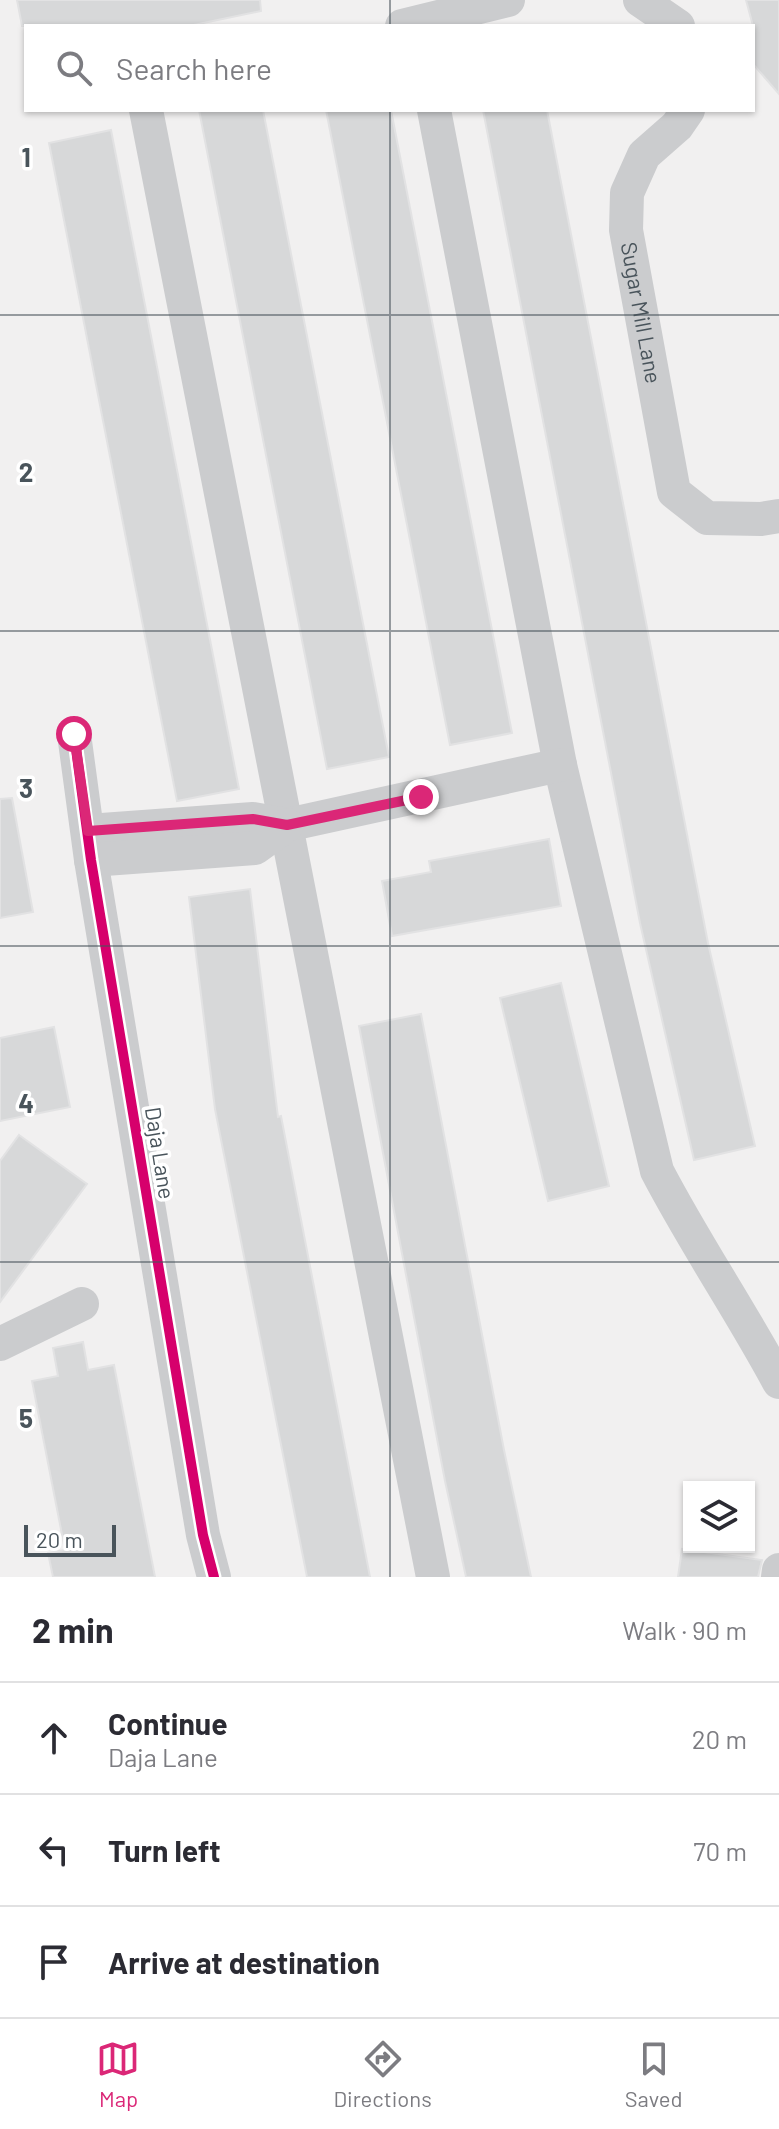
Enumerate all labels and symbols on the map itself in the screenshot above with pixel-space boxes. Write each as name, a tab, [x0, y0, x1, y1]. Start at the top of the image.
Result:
text: 1	[21, 141, 31, 172]
street label: Sugar Mill Lane	[616, 240, 668, 385]
text: 2	[19, 456, 33, 487]
route start	[56, 716, 92, 752]
text: 3	[19, 772, 33, 803]
route end	[403, 779, 439, 815]
text: 4	[18, 1087, 34, 1118]
street label: Daja Lane	[141, 1105, 181, 1201]
text: 5	[19, 1402, 33, 1433]
scale bar	[24, 1521, 116, 1557]

